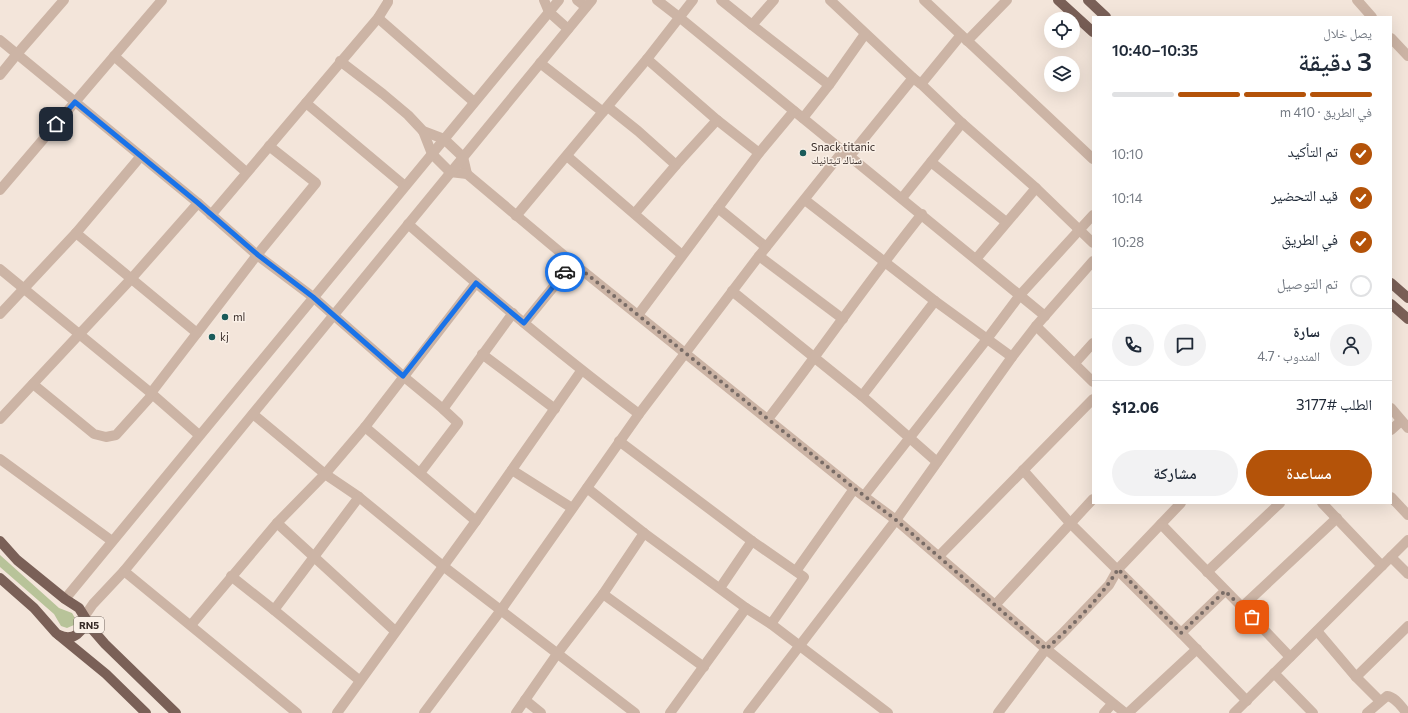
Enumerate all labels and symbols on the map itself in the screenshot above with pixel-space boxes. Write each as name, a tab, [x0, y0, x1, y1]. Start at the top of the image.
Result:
pin	[39, 107, 73, 141]
place label: Snack titanic سناك تيتانيك	[811, 140, 875, 166]
marker: Snack titanic سناك تيتانيك	[798, 148, 808, 158]
courier	[545, 252, 585, 292]
place label: ml	[233, 310, 245, 323]
marker: ml	[220, 312, 230, 322]
place label: kj	[220, 330, 229, 343]
marker: kj	[207, 332, 217, 342]
pin	[1235, 600, 1269, 634]
road number: RN5	[74, 617, 104, 633]

